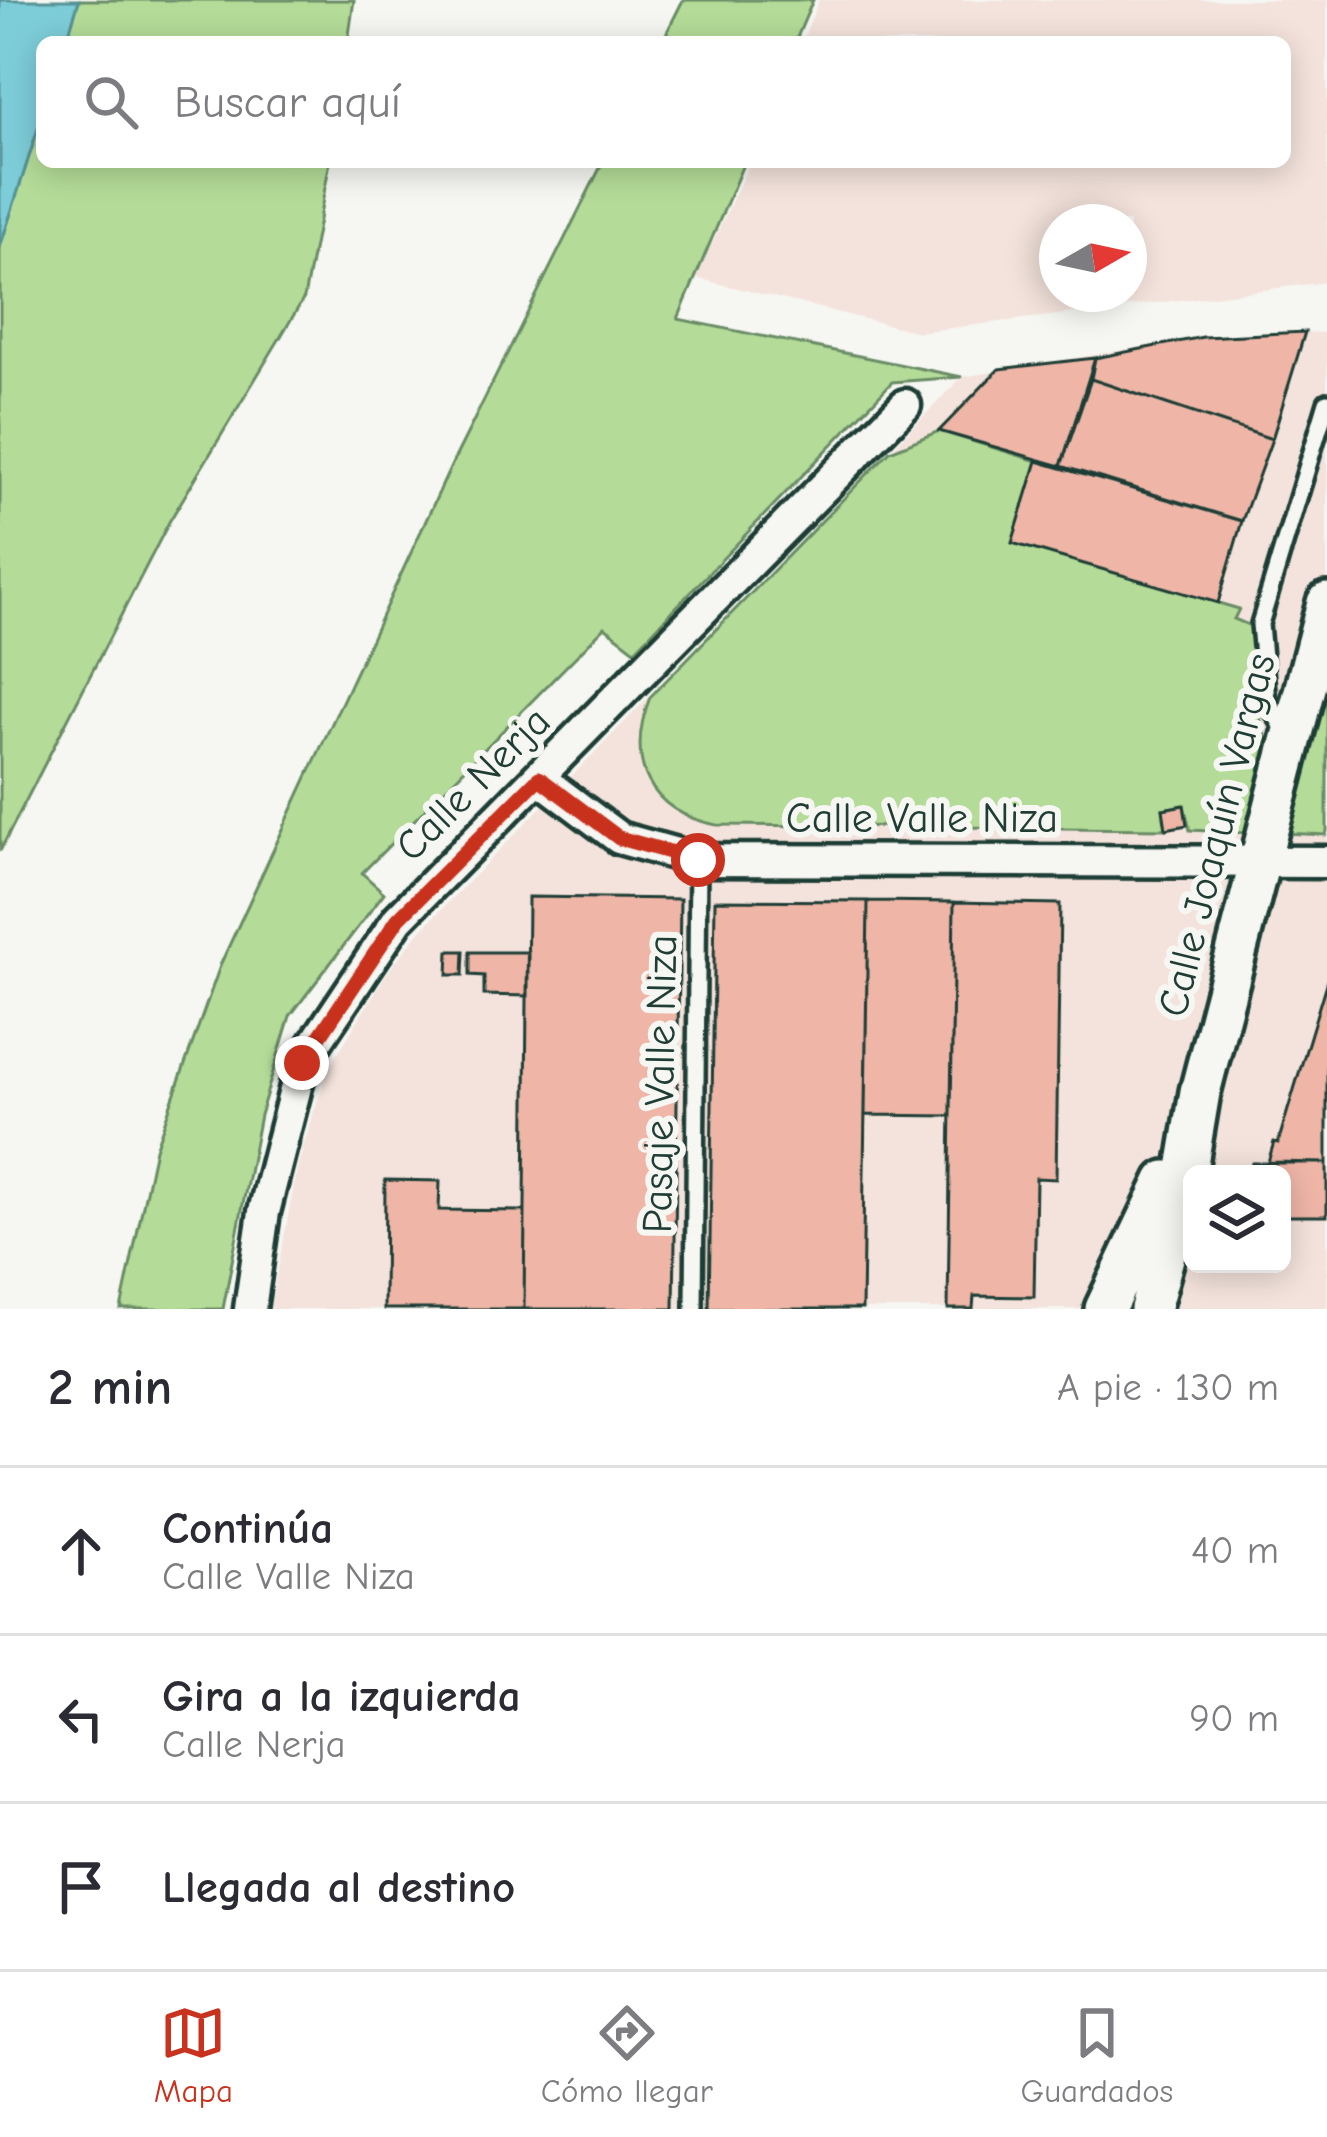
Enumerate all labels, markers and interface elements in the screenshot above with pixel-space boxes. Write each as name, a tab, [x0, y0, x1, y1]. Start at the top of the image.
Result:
search box	[36, 36, 1291, 168]
icon: search	[78, 69, 144, 135]
text: Buscar aquí	[174, 76, 401, 128]
north arrow	[1039, 204, 1147, 312]
street label: Calle Joaquín Vargas	[1148, 648, 1286, 1022]
street label: Calle Nerja	[386, 697, 560, 871]
street label: Calle Valle Niza	[786, 794, 1058, 843]
route start	[671, 833, 725, 887]
street label: Pasaje Valle Niza	[633, 934, 687, 1234]
route end	[275, 1036, 329, 1090]
map controls	[1183, 1165, 1291, 1273]
button: layers	[1183, 1165, 1291, 1273]
text: 2 min	[48, 1358, 172, 1417]
text: A pie · 130 m	[1057, 1365, 1279, 1410]
text: Continúa	[162, 1502, 333, 1554]
icon: ahead	[48, 1518, 114, 1584]
text: 40 m	[1191, 1528, 1279, 1573]
text: Calle Valle Niza	[162, 1554, 415, 1599]
text: Gira a la izquierda	[162, 1670, 521, 1722]
icon: left	[48, 1686, 114, 1752]
text: 90 m	[1189, 1696, 1279, 1741]
text: Calle Nerja	[162, 1722, 346, 1767]
icon: arrive	[48, 1854, 114, 1920]
text: Llegada al destino	[162, 1861, 515, 1913]
tab: Mapa	[154, 2000, 233, 2110]
tab: Cómo llegar	[541, 2000, 713, 2110]
tab: Guardados	[1021, 2000, 1173, 2110]

